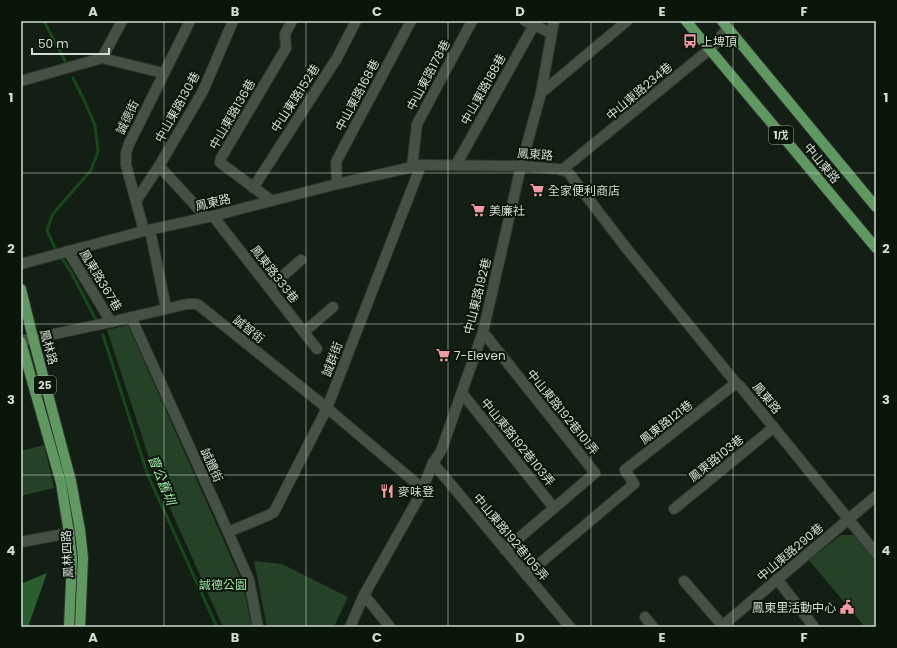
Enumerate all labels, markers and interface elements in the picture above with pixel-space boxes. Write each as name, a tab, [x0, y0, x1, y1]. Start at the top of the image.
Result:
text: A	[88, 2, 98, 21]
text: B	[231, 2, 240, 21]
text: C	[372, 2, 382, 21]
text: D	[515, 2, 525, 21]
text: E	[658, 2, 666, 21]
text: F	[800, 2, 808, 21]
scale bar	[32, 30, 109, 56]
bus stop icon: 上埤頂	[682, 33, 698, 49]
place label: 上埤頂	[701, 33, 737, 50]
text: 50 m	[38, 35, 69, 52]
street label: 中山東路178巷	[402, 37, 454, 113]
street label: 中山東路188巷	[456, 50, 510, 128]
street label: 中山東路168巷	[331, 56, 383, 134]
street label: 中山東路234巷	[602, 58, 676, 124]
street label: 中山東路152巷	[267, 61, 323, 135]
street label: 中山東路130巷	[151, 69, 203, 145]
street label: 中山東路136巷	[205, 76, 259, 152]
text: 1	[9, 88, 13, 107]
text: 1	[884, 88, 888, 107]
street label: 誠德街	[111, 97, 143, 137]
road number: 1戊	[769, 126, 793, 144]
street label: 中山東路	[800, 139, 844, 187]
street label: 鳳東路	[516, 144, 554, 164]
supermarket icon: 全家便利商店	[529, 182, 545, 198]
place label: 全家便利商店	[548, 182, 620, 199]
street label: 鳳東路	[194, 190, 232, 214]
supermarket icon: 美廉社	[470, 202, 486, 218]
place label: 美廉社	[489, 202, 525, 219]
text: 2	[7, 239, 15, 258]
text: 2	[882, 239, 890, 258]
street label: 鳳東路333巷	[247, 241, 303, 307]
street label: 鳳東路367巷	[76, 246, 126, 314]
street label: 中山東路192巷	[459, 256, 495, 336]
street label: 誠智街	[230, 311, 268, 347]
street label: 鳳林路	[36, 327, 62, 367]
street label: 誠群街	[318, 339, 346, 379]
supermarket icon: 7-Eleven	[435, 347, 451, 363]
place label: 7-Eleven	[454, 347, 506, 364]
street label: 中山東路192巷101弄	[523, 366, 603, 458]
road number: 25	[34, 376, 56, 394]
street label: 鳳東路	[749, 379, 785, 417]
text: 3	[7, 390, 15, 409]
text: 3	[882, 390, 890, 409]
street label: 中山東路192巷103弄	[477, 394, 559, 490]
street label: 鳳東路121巷	[636, 396, 696, 448]
street label: 鳳東路103巷	[685, 430, 747, 486]
street label: 誠體街	[197, 445, 227, 485]
water label: 曹公舊圳	[143, 452, 181, 510]
restaurant icon: 麥味登	[379, 483, 395, 499]
place label: 麥味登	[398, 483, 434, 500]
street label: 中山東路192巷105弄	[469, 490, 553, 584]
street label: 中山東路290巷	[753, 519, 827, 585]
street label: 鳳林四路	[57, 530, 77, 578]
text: 4	[7, 541, 16, 560]
text: 4	[882, 541, 891, 560]
park label: 誠德公園	[199, 576, 247, 593]
place label: 鳳東里活動中心	[752, 599, 836, 616]
public building icon: 鳳東里活動中心	[839, 599, 855, 615]
text: A	[88, 628, 98, 647]
text: B	[231, 628, 240, 647]
text: C	[372, 628, 382, 647]
text: D	[515, 628, 525, 647]
text: E	[658, 628, 666, 647]
text: F	[800, 628, 808, 647]

